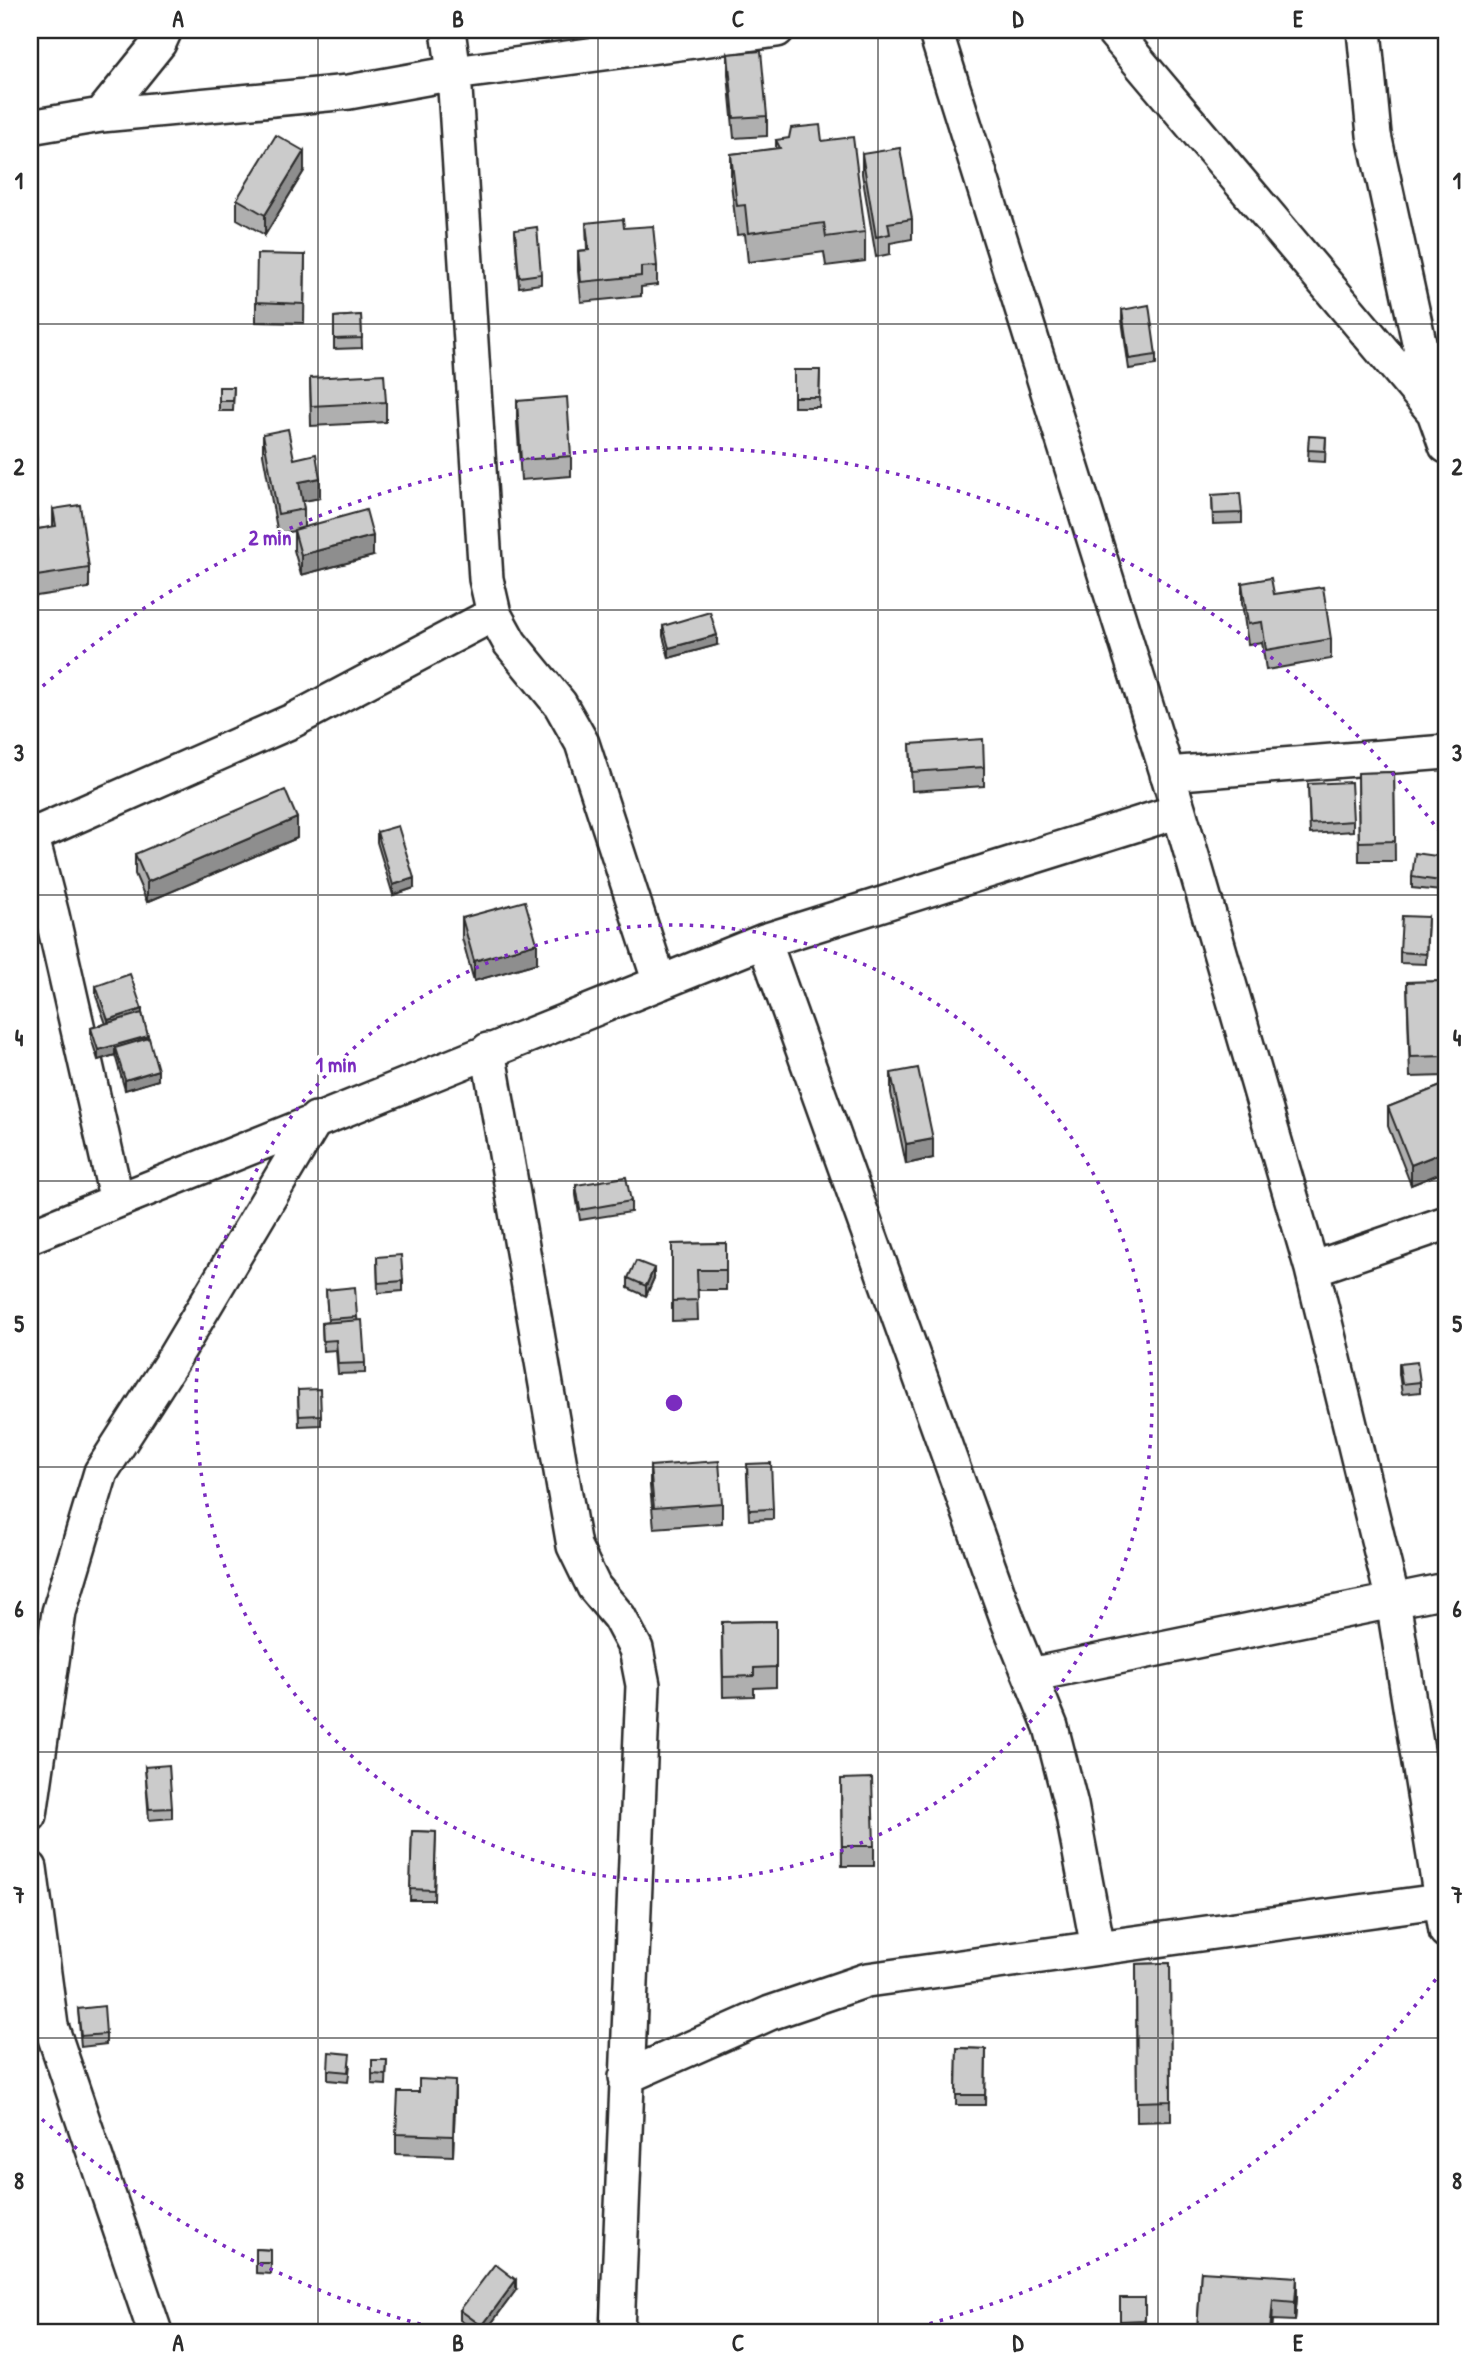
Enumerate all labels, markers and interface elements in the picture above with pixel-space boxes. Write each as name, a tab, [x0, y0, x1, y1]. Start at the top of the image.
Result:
text: A	[172, 3, 184, 34]
text: B	[452, 3, 464, 34]
text: C	[732, 3, 744, 34]
text: D	[1013, 3, 1025, 34]
text: E	[1293, 3, 1304, 34]
text: 1	[15, 165, 23, 196]
text: 1	[1453, 165, 1461, 196]
text: 2	[14, 451, 25, 482]
text: 2	[1452, 451, 1463, 482]
text: 2 min	[248, 523, 292, 552]
text: 3	[14, 737, 24, 768]
text: 3	[1452, 737, 1462, 768]
text: 4	[15, 1022, 24, 1053]
text: 4	[1453, 1022, 1462, 1053]
text: 1 min	[316, 1050, 356, 1079]
text: 5	[14, 1308, 24, 1339]
text: 5	[1452, 1308, 1462, 1339]
centre of rings	[662, 1391, 686, 1415]
text: 6	[14, 1593, 24, 1624]
text: 6	[1452, 1593, 1462, 1624]
text: 7	[12, 1879, 25, 1910]
text: 7	[1450, 1879, 1463, 1910]
text: 8	[14, 2165, 24, 2196]
text: 8	[1452, 2165, 1462, 2196]
text: A	[172, 2327, 184, 2358]
text: B	[452, 2327, 464, 2358]
text: C	[732, 2327, 744, 2358]
text: D	[1013, 2327, 1025, 2358]
text: E	[1293, 2327, 1304, 2358]

